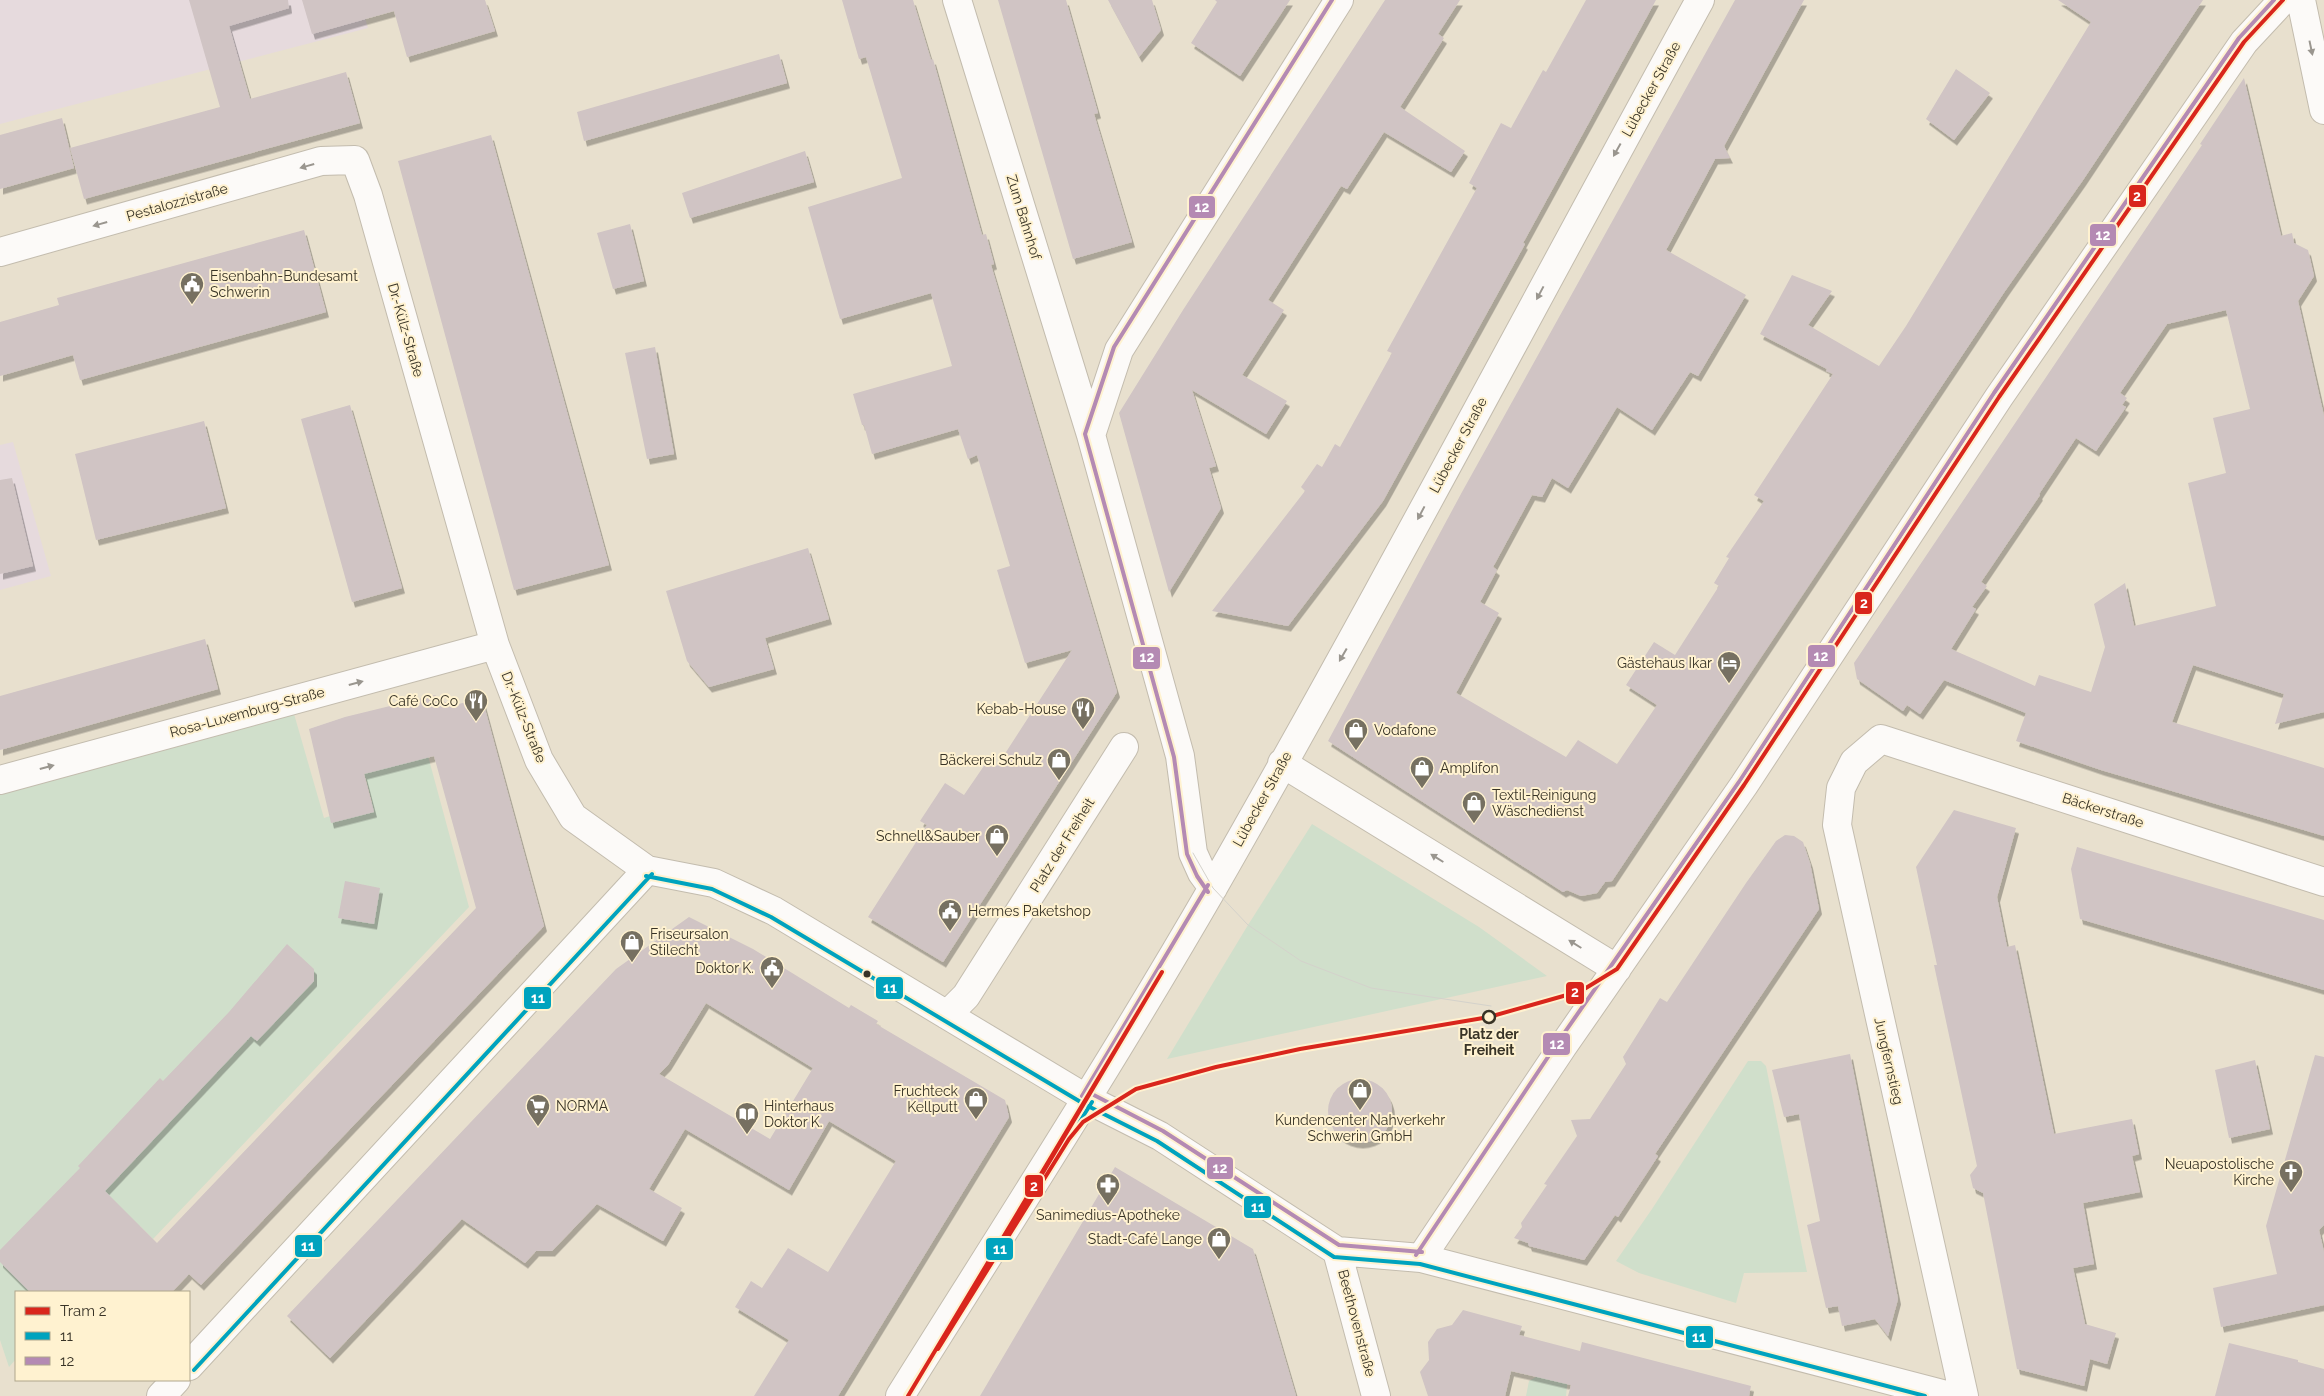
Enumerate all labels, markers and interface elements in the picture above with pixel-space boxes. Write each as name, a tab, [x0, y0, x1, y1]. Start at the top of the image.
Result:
street label: Lübecker Straße	[1618, 39, 1684, 139]
one-way arrow	[2307, 40, 2315, 55]
one-way arrow	[1613, 144, 1622, 157]
one-way arrow	[299, 162, 314, 170]
street label: Zum Bahnhof	[1004, 173, 1045, 263]
street label: Pestalozzistraße	[125, 180, 229, 224]
line badge: 2	[2128, 184, 2147, 208]
text: 2	[2133, 188, 2141, 204]
line badge: 12	[1188, 195, 1216, 219]
text: 12	[1195, 199, 1210, 215]
one-way arrow	[92, 220, 107, 228]
line badge: 12	[2089, 223, 2117, 247]
text: 12	[2096, 227, 2111, 243]
place label: Eisenbahn-Bundesamt Schwerin	[210, 268, 358, 300]
public building icon: Eisenbahn-Bundesamt Schwerin	[179, 271, 205, 305]
street label: Dr.-Külz-Straße	[385, 281, 427, 379]
one-way arrow	[1536, 286, 1544, 300]
street label: Lübecker Straße	[1426, 394, 1490, 496]
one-way arrow	[1417, 505, 1425, 520]
line badge: 2	[1854, 591, 1873, 615]
text: 2	[1860, 595, 1868, 611]
line badge: 12	[1807, 644, 1836, 668]
line badge: 12	[1132, 646, 1161, 670]
one-way arrow	[1339, 648, 1347, 663]
text: 12	[1814, 648, 1829, 664]
text: 12	[1140, 649, 1155, 665]
hotel icon: Gästehaus Ikar	[1716, 650, 1742, 684]
place label: Gästehaus Ikar	[1617, 655, 1712, 671]
street label: Dr.-Külz-Straße	[498, 669, 550, 765]
one-way arrow	[348, 678, 363, 686]
street label: Rosa-Luxemburg-Straße	[168, 684, 326, 740]
restaurant icon: Café CoCo	[463, 688, 489, 722]
place label: Café CoCo	[389, 693, 458, 709]
restaurant icon: Kebab-House	[1070, 696, 1096, 730]
place label: Kebab-House	[977, 701, 1066, 717]
shop icon: Vodafone	[1343, 717, 1369, 751]
place label: Vodafone	[1374, 722, 1436, 738]
shop icon: Bäckerei Schulz	[1046, 747, 1072, 781]
street label: Lübecker Straße	[1229, 749, 1295, 849]
place label: Bäckerei Schulz	[939, 752, 1042, 768]
shop icon: Amplifon	[1409, 755, 1435, 789]
place label: Amplifon	[1440, 760, 1499, 776]
one-way arrow	[39, 763, 55, 771]
place label: Textil-Reinigung Wäschedienst	[1492, 787, 1596, 819]
street label: Bäckerstraße	[2060, 789, 2146, 831]
shop icon: Textil-Reinigung Wäschedienst	[1461, 790, 1487, 824]
street label: Platz der Freiheit	[1027, 795, 1098, 895]
shop icon: Schnell&Sauber	[984, 823, 1010, 857]
place label: Schnell&Sauber	[876, 828, 980, 844]
one-way arrow	[1430, 854, 1443, 863]
public building icon: Hermes Paketshop	[937, 898, 963, 932]
place label: Hermes Paketshop	[968, 903, 1091, 919]
place label: Friseursalon Stilecht	[650, 926, 729, 958]
shop icon: Friseursalon Stilecht	[619, 929, 645, 963]
one-way arrow	[1569, 939, 1582, 948]
public building icon: Doktor K.	[759, 955, 785, 989]
place label: Doktor K.	[696, 960, 754, 976]
unlabelled marker	[862, 969, 872, 979]
line badge: 11	[875, 976, 904, 1000]
text: 11	[883, 980, 897, 996]
line badge: 2	[1565, 981, 1585, 1005]
text: 2	[1571, 984, 1579, 1000]
line badge: 11	[523, 986, 552, 1010]
text: 11	[531, 990, 545, 1006]
marker: Platz der Freiheit	[1482, 1010, 1496, 1024]
street label: Jungfernstieg	[1871, 1016, 1907, 1106]
place label: Platz der Freiheit	[1459, 1026, 1519, 1058]
line badge: 12	[1542, 1032, 1571, 1056]
text: 12	[1550, 1036, 1565, 1052]
shop icon: Kundencenter Nahverkehr Schwerin GmbH	[1347, 1077, 1373, 1111]
place label: Fruchteck Kellputt	[893, 1083, 959, 1115]
shop icon: Fruchteck Kellputt	[963, 1086, 989, 1120]
supermarket icon: NORMA	[525, 1093, 551, 1127]
place label: NORMA	[556, 1098, 609, 1114]
place label: Hinterhaus Doktor K.	[764, 1098, 834, 1130]
library icon: Hinterhaus Doktor K.	[734, 1101, 760, 1135]
place label: Kundencenter Nahverkehr Schwerin GmbH	[1275, 1112, 1445, 1144]
line badge: 12	[1206, 1156, 1234, 1180]
place label: Neuapostolische Kirche	[2165, 1156, 2274, 1188]
church icon: Neuapostolische Kirche	[2278, 1159, 2304, 1193]
text: 12	[1213, 1160, 1228, 1176]
pharmacy icon: Sanimedius-Apotheke	[1095, 1172, 1121, 1206]
line badge: 2	[1024, 1174, 1044, 1198]
text: 2	[1030, 1178, 1038, 1194]
line badge: 11	[1243, 1195, 1272, 1219]
text: 11	[1251, 1199, 1265, 1215]
place label: Sanimedius-Apotheke	[1036, 1207, 1180, 1223]
shop icon: Stadt-Café Lange	[1206, 1226, 1232, 1260]
place label: Stadt-Café Lange	[1088, 1231, 1202, 1247]
line badge: 11	[294, 1234, 323, 1258]
line badge: 11	[985, 1237, 1014, 1261]
text: 11	[301, 1238, 315, 1254]
text: 11	[993, 1241, 1007, 1257]
street label: Beethovenstraße	[1335, 1268, 1379, 1378]
legend	[15, 1291, 190, 1381]
text: Tram 2	[60, 1302, 107, 1320]
line badge: 11	[1685, 1325, 1714, 1349]
text: 11	[60, 1327, 73, 1345]
text: 11	[1692, 1329, 1706, 1345]
text: 12	[60, 1352, 74, 1370]

